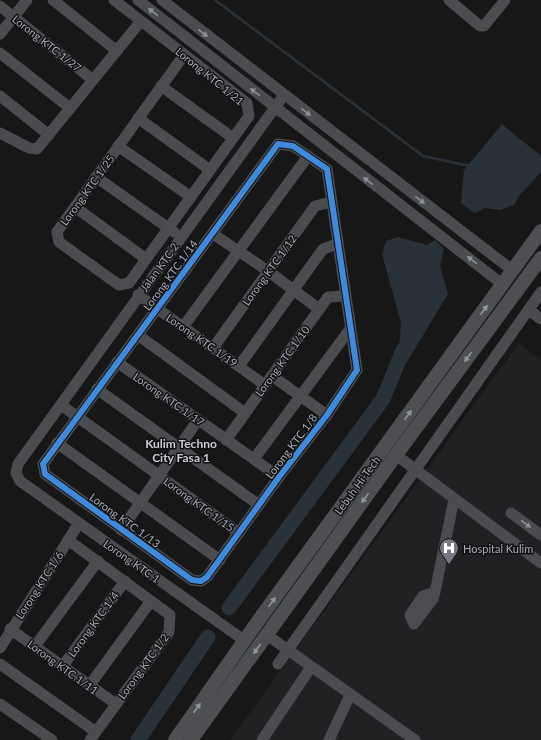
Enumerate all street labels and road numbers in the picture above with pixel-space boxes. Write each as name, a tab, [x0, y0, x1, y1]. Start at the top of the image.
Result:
street label: Lorong KTC 1/27	[10, 12, 84, 74]
street label: Lorong KTC 1/21	[173, 45, 247, 107]
street label: Lorong KTC 1/25	[57, 152, 117, 228]
street label: Lorong KTC 1/12	[239, 232, 299, 308]
street label: Lorong KTC 1/14	[140, 237, 200, 313]
street label: Jalan KTC 2	[137, 240, 181, 294]
street label: Lorong KTC 1/19	[164, 311, 240, 369]
street label: Lorong KTC 1/10	[252, 323, 312, 399]
street label: Lorong KTC 1/17	[131, 370, 207, 428]
street label: Lorong KTC 1/8	[262, 411, 320, 481]
street label: Lebuh Hi-Tech	[331, 453, 383, 517]
street label: Lorong KTC 1/15	[161, 474, 237, 534]
street label: Lorong KTC 1/13	[87, 490, 163, 550]
street label: Lorong KTC 1	[101, 537, 163, 585]
street label: Lorong KTC 1/6	[12, 549, 66, 621]
street label: Lorong KTC 1/4	[65, 588, 121, 659]
street label: Lorong KTC 1/2	[115, 631, 171, 701]
street label: Lorong KTC 1/11	[25, 637, 101, 697]

